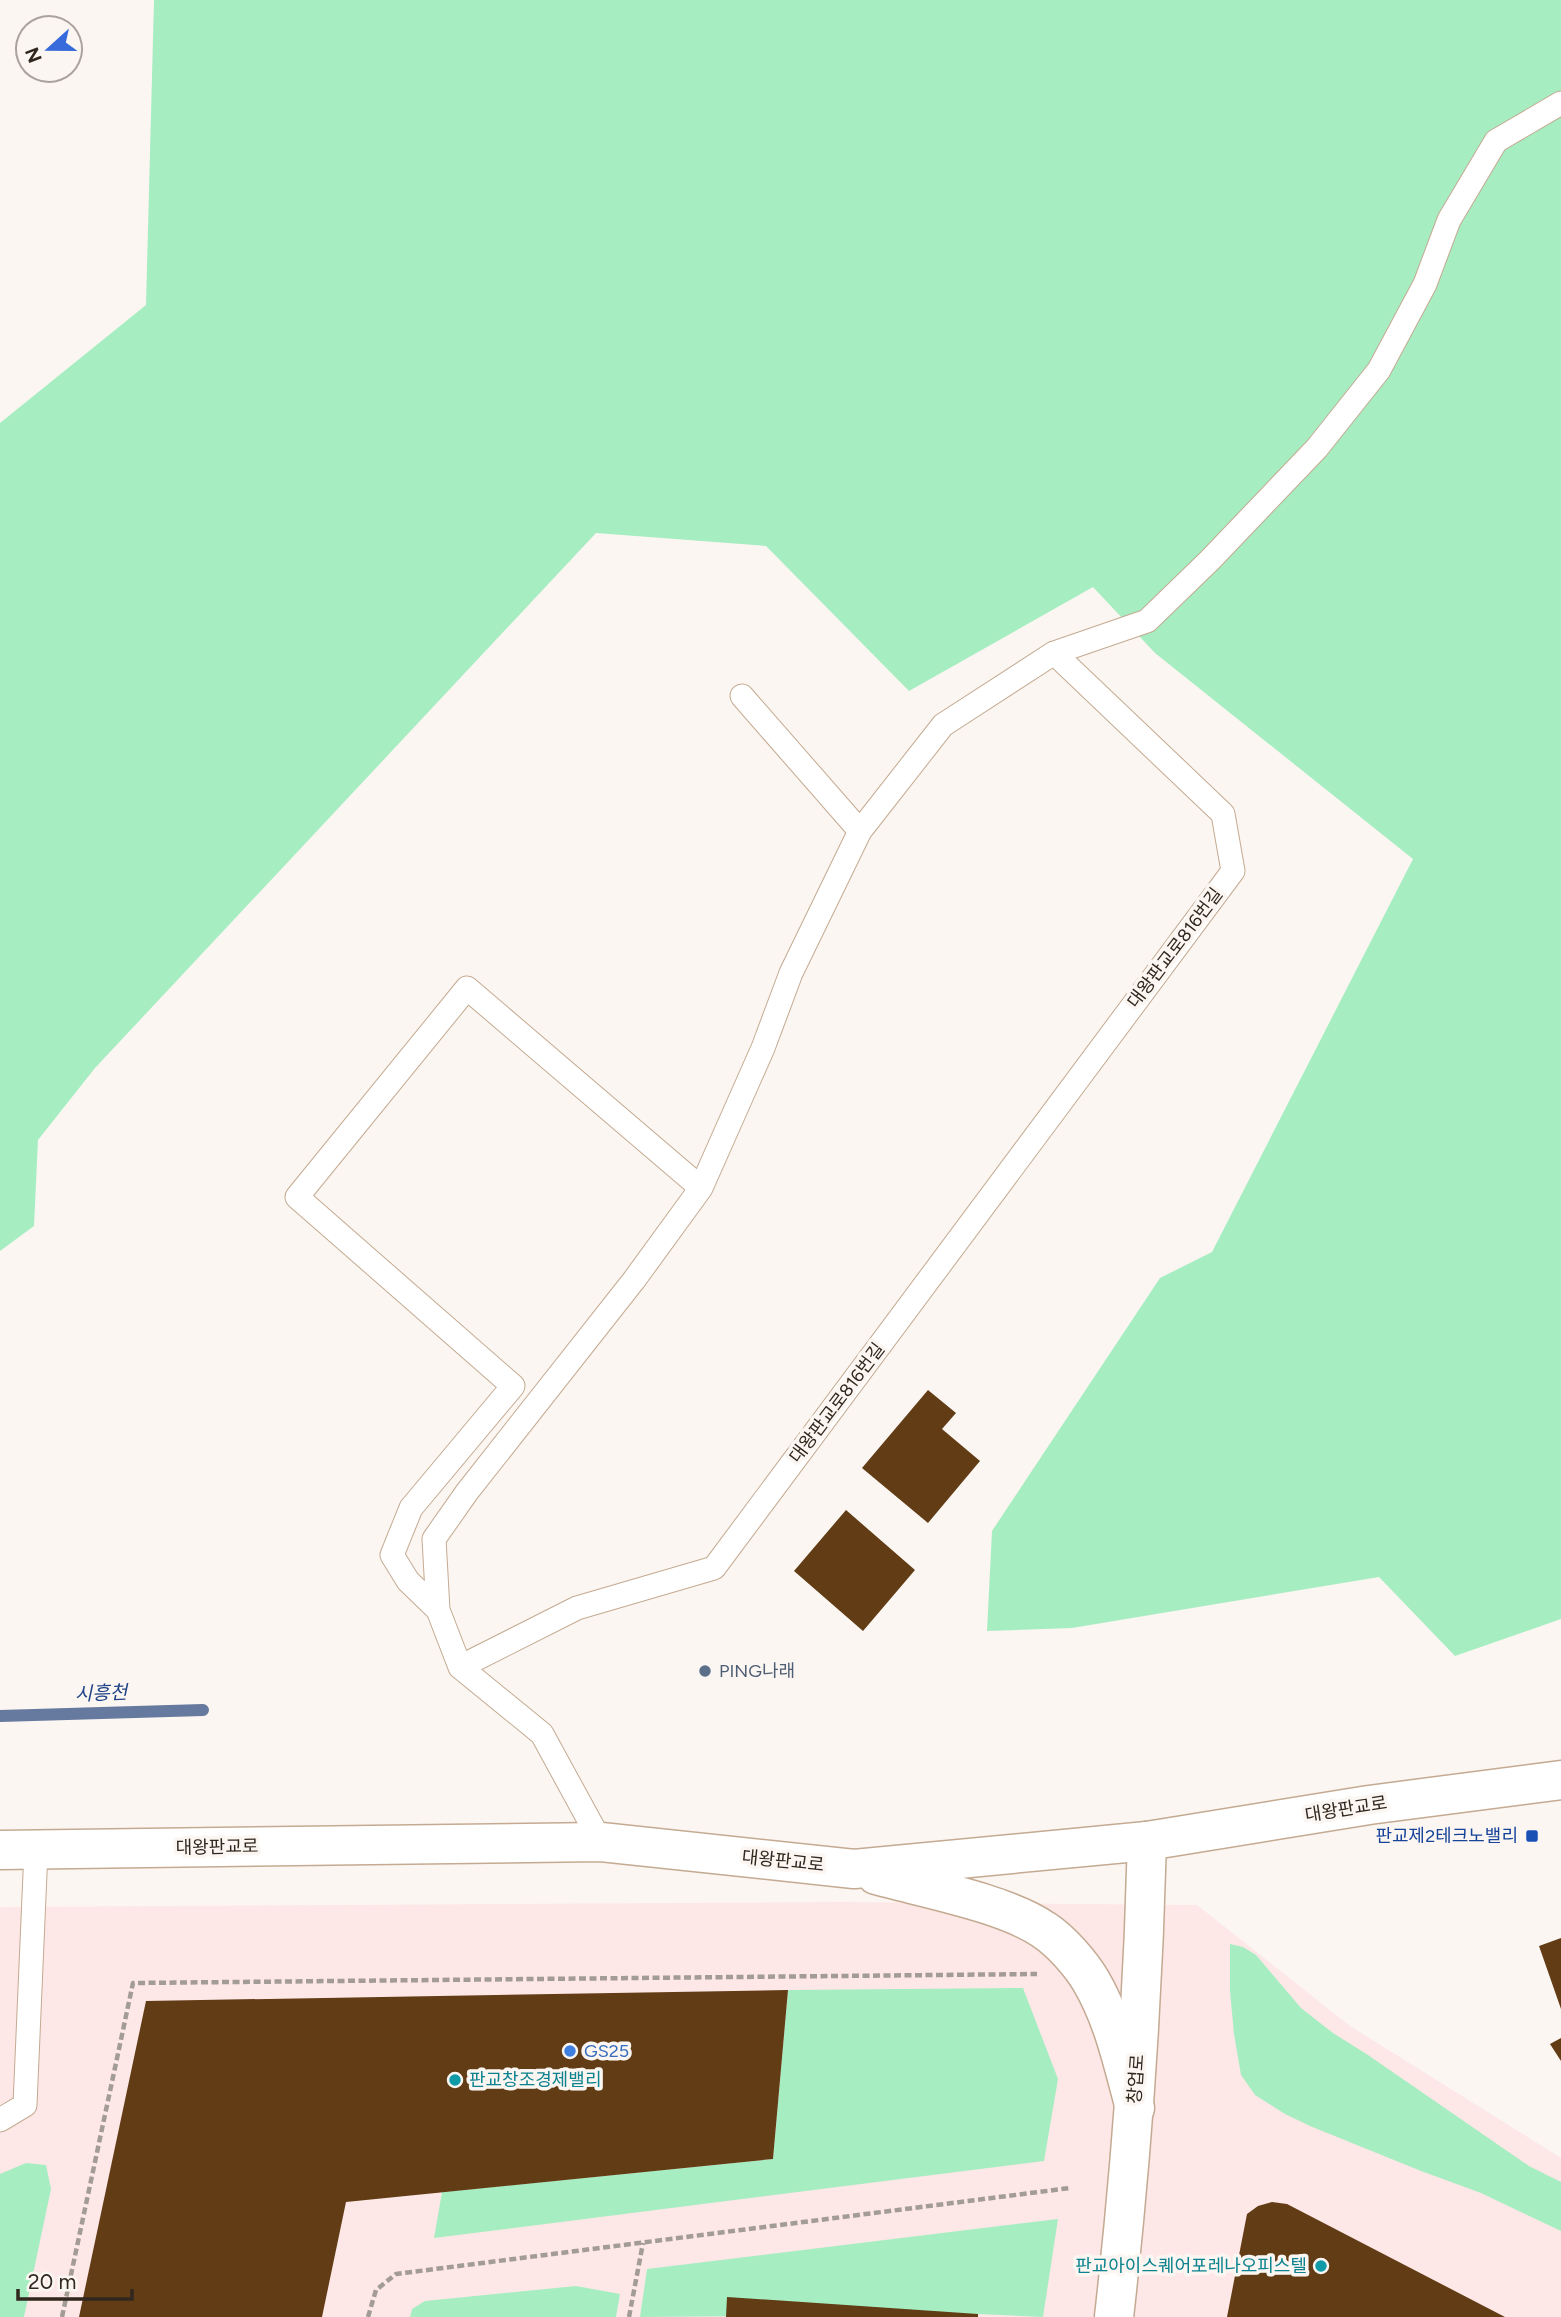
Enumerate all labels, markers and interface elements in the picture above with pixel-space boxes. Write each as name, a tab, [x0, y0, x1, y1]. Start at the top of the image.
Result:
north arrow	[14, 14, 84, 84]
text: N	[20, 44, 47, 66]
street label: 대왕판교로816번길	[1123, 884, 1227, 1012]
street label: 대왕판교로816번길	[785, 1339, 889, 1467]
place label: PING나래	[719, 1660, 795, 1682]
marker: PING나래	[697, 1663, 713, 1679]
water label: 시흥천	[74, 1681, 129, 1705]
street label: 대왕판교로	[1303, 1792, 1389, 1826]
place label: 판교제2테크노밸리	[1375, 1825, 1518, 1847]
marker: 판교제2테크노밸리	[1524, 1828, 1540, 1844]
street label: 대왕판교로	[175, 1835, 259, 1859]
street label: 대왕판교로	[741, 1846, 825, 1876]
place label: GS25	[584, 2040, 629, 2062]
marker: GS25	[562, 2043, 578, 2059]
street label: 창업로	[1123, 2053, 1149, 2105]
place label: 판교창조경제밸리	[469, 2069, 601, 2091]
marker: 판교창조경제밸리	[447, 2072, 463, 2088]
place label: 판교아이스퀘어포레나오피스텔	[1075, 2255, 1307, 2277]
scale bar	[18, 2258, 131, 2302]
marker: 판교아이스퀘어포레나오피스텔	[1313, 2258, 1329, 2274]
text: 20 m	[28, 2269, 76, 2294]

